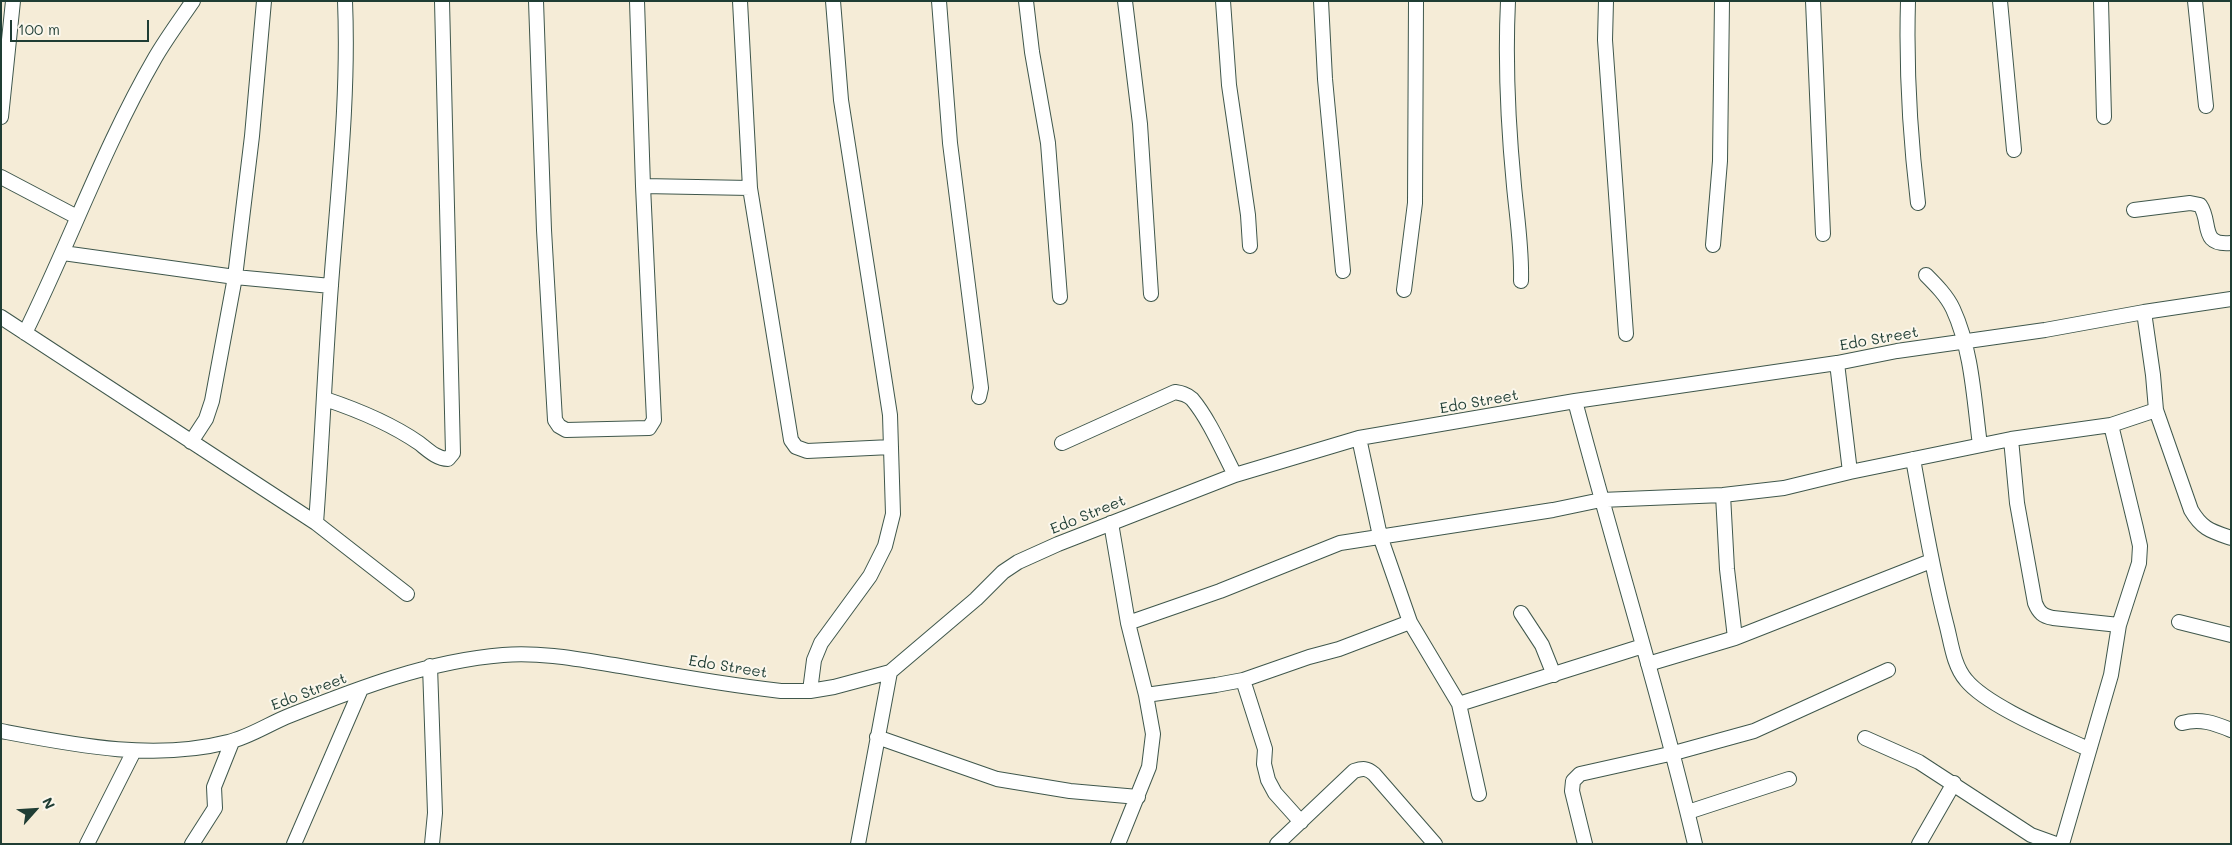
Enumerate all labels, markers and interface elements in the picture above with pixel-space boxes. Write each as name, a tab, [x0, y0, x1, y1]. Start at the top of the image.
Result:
scale bar	[12, 10, 151, 42]
text: 100 m	[18, 19, 60, 39]
street label: Edo Street	[1838, 323, 1920, 355]
street label: Edo Street	[1438, 386, 1520, 418]
street label: Edo Street	[1048, 492, 1128, 538]
street label: Edo Street	[687, 652, 769, 682]
street label: Edo Street	[269, 669, 349, 715]
north arrow	[10, 785, 60, 835]
text: N	[38, 794, 60, 812]

